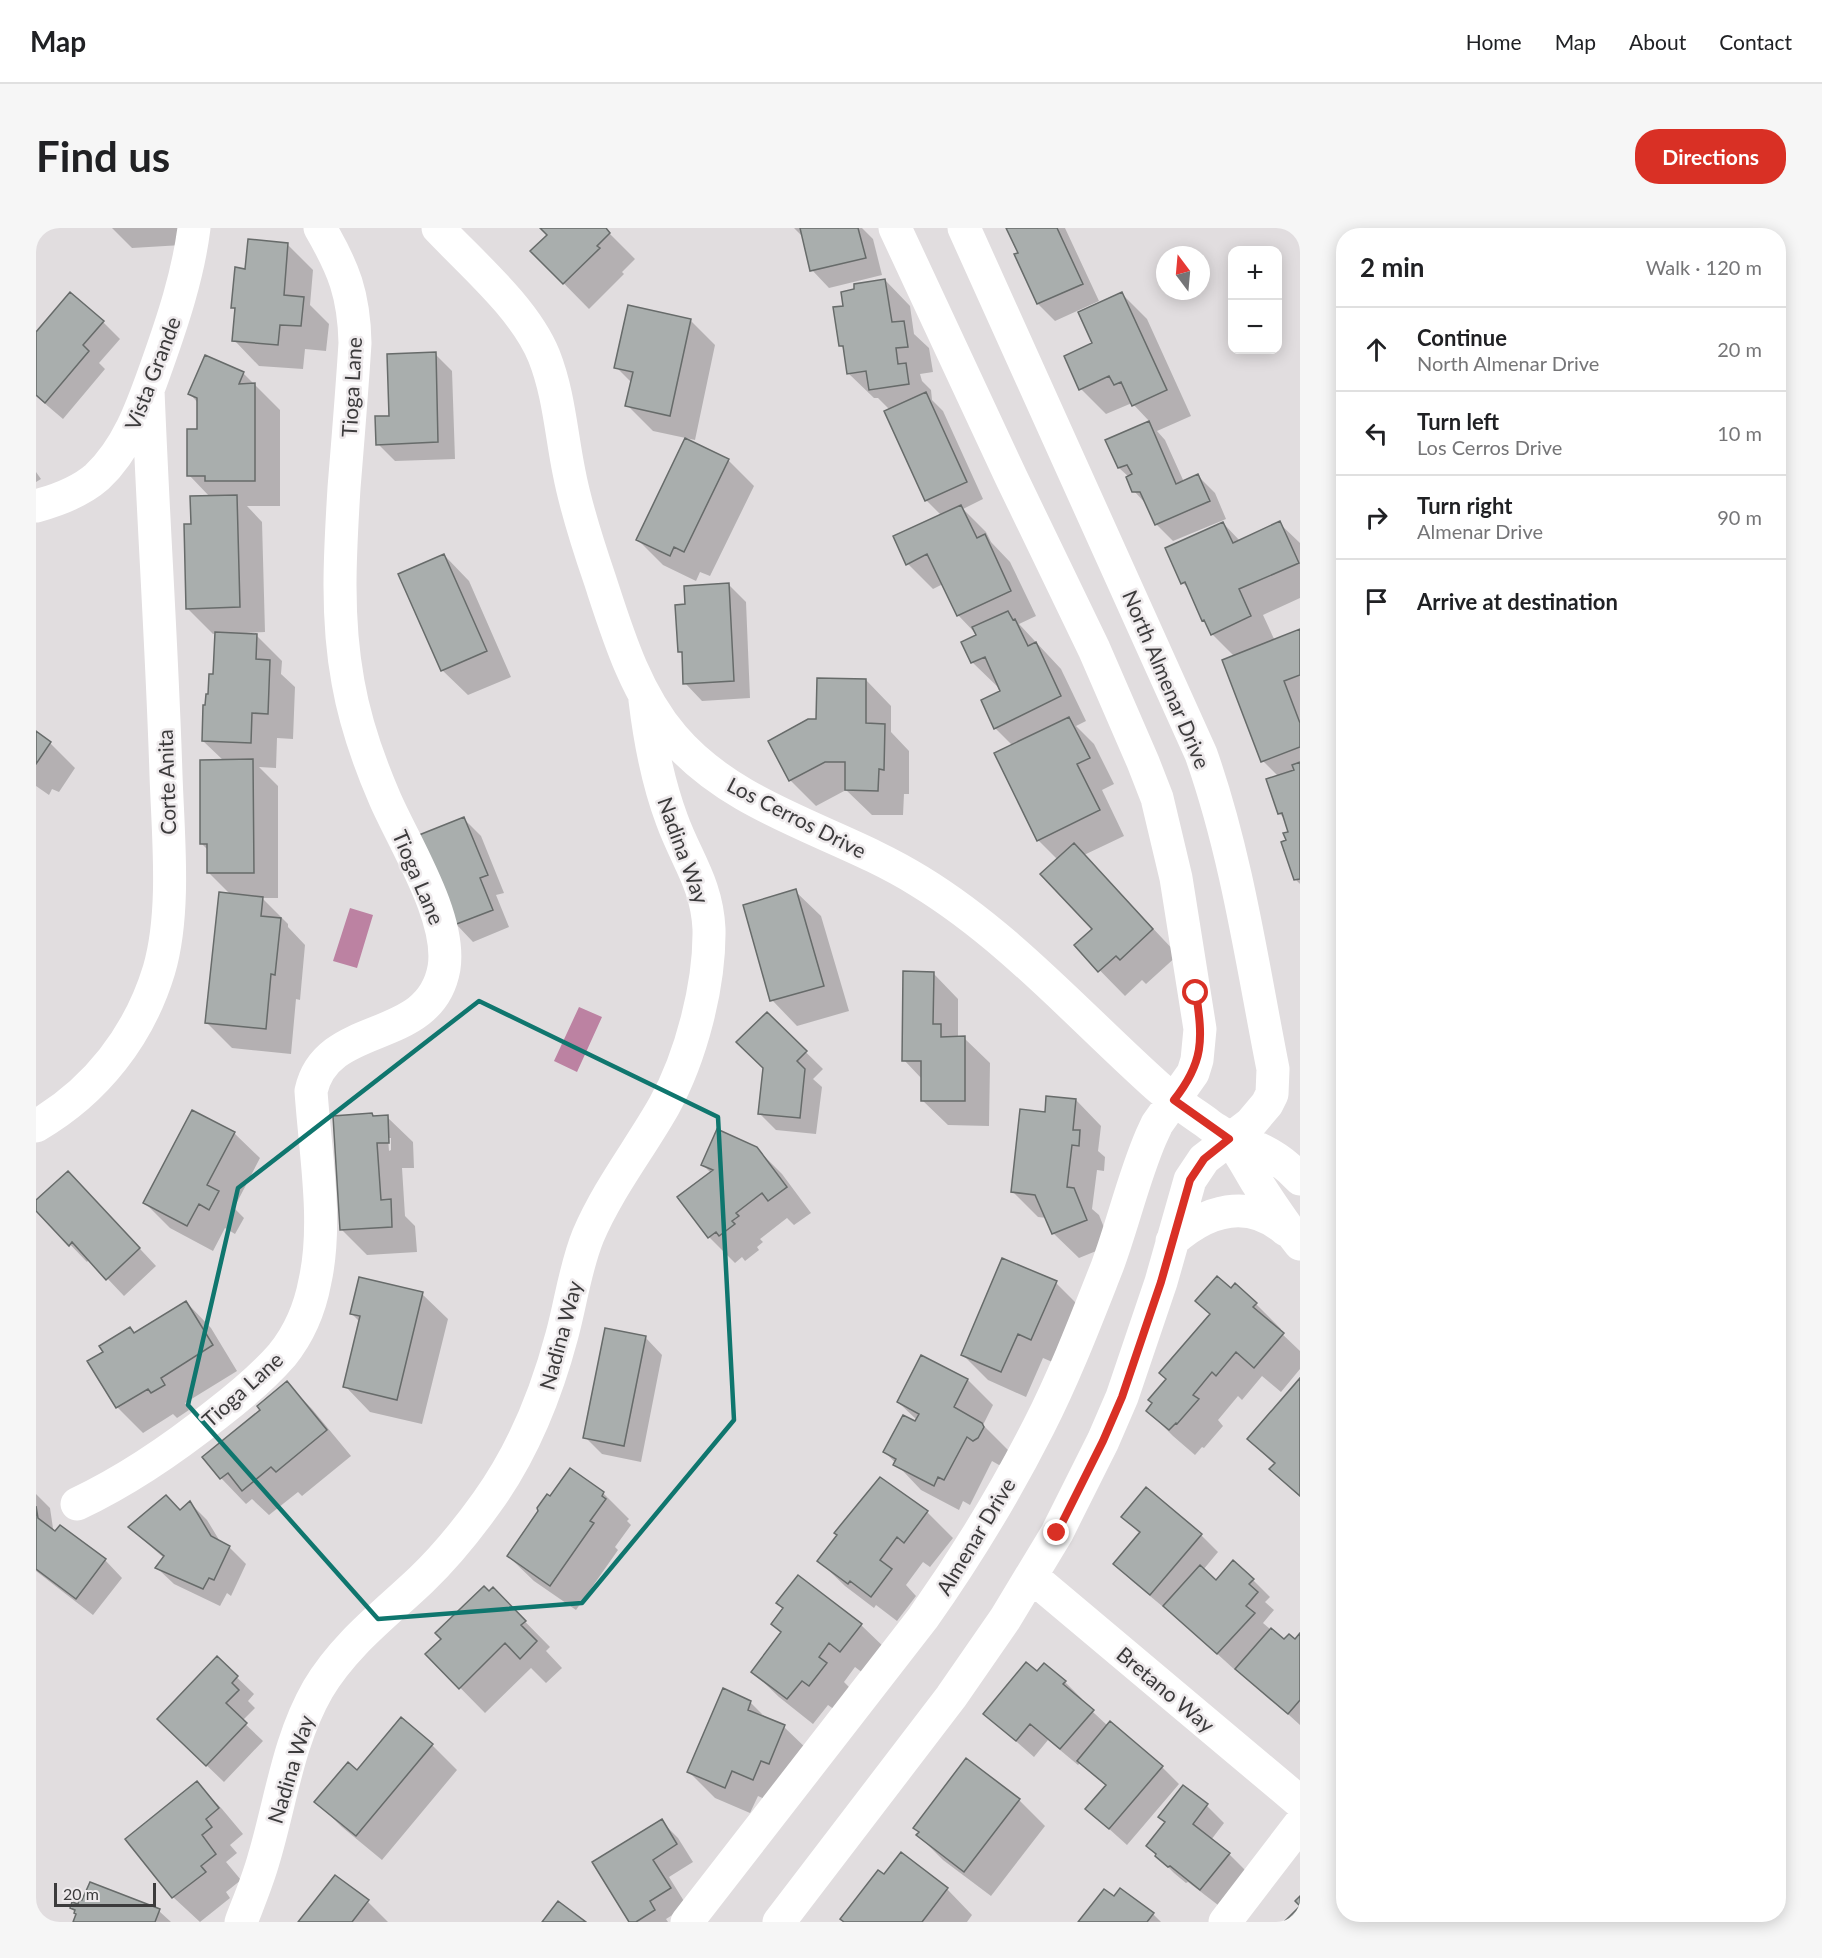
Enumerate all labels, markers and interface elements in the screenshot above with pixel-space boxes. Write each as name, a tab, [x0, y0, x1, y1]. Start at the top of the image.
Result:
text: Map	[30, 24, 86, 58]
text: Home	[1466, 29, 1522, 54]
text: Map	[1555, 29, 1596, 54]
text: About	[1629, 29, 1686, 54]
text: Contact	[1719, 29, 1792, 54]
button: Directions	[1635, 129, 1786, 184]
text: Find us	[36, 131, 170, 181]
north arrow	[1156, 246, 1210, 300]
map controls	[1228, 246, 1282, 354]
button: +	[1228, 246, 1282, 300]
text: 2 min	[1360, 251, 1424, 283]
text: Walk · 120 m	[1646, 255, 1762, 279]
button: −	[1228, 300, 1282, 354]
street label: Vista Grande	[119, 313, 185, 433]
text: Continue	[1417, 324, 1507, 351]
icon: ahead	[1360, 333, 1393, 366]
street label: Tioga Lane	[336, 336, 366, 438]
text: 20 m	[1717, 337, 1762, 361]
text: North Almenar Drive	[1417, 351, 1599, 375]
text: Turn left	[1417, 408, 1499, 435]
icon: left	[1360, 417, 1393, 450]
text: 10 m	[1717, 421, 1762, 445]
text: Los Cerros Drive	[1417, 435, 1562, 459]
text: Turn right	[1417, 492, 1512, 519]
icon: right	[1360, 501, 1393, 534]
text: 90 m	[1717, 505, 1762, 529]
text: Almenar Drive	[1417, 519, 1543, 543]
icon: arrive	[1360, 585, 1393, 618]
street label: North Almenar Drive	[1118, 586, 1216, 772]
text: Arrive at destination	[1417, 588, 1618, 615]
street label: Corte Anita	[152, 729, 180, 835]
street label: Los Cerros Drive	[723, 771, 871, 863]
street label: Nadina Way	[653, 793, 715, 907]
street label: Tioga Lane	[388, 826, 450, 928]
route start	[1182, 979, 1208, 1005]
street label: Nadina Way	[533, 1278, 587, 1392]
street label: Tioga Lane	[196, 1346, 288, 1432]
street label: Almenar Drive	[930, 1473, 1020, 1599]
route end	[1043, 1519, 1069, 1545]
street label: Bretano Way	[1112, 1641, 1220, 1737]
street label: Nadina Way	[262, 1712, 318, 1826]
scale bar	[54, 1880, 156, 1908]
text: 20 m	[63, 1884, 99, 1903]

